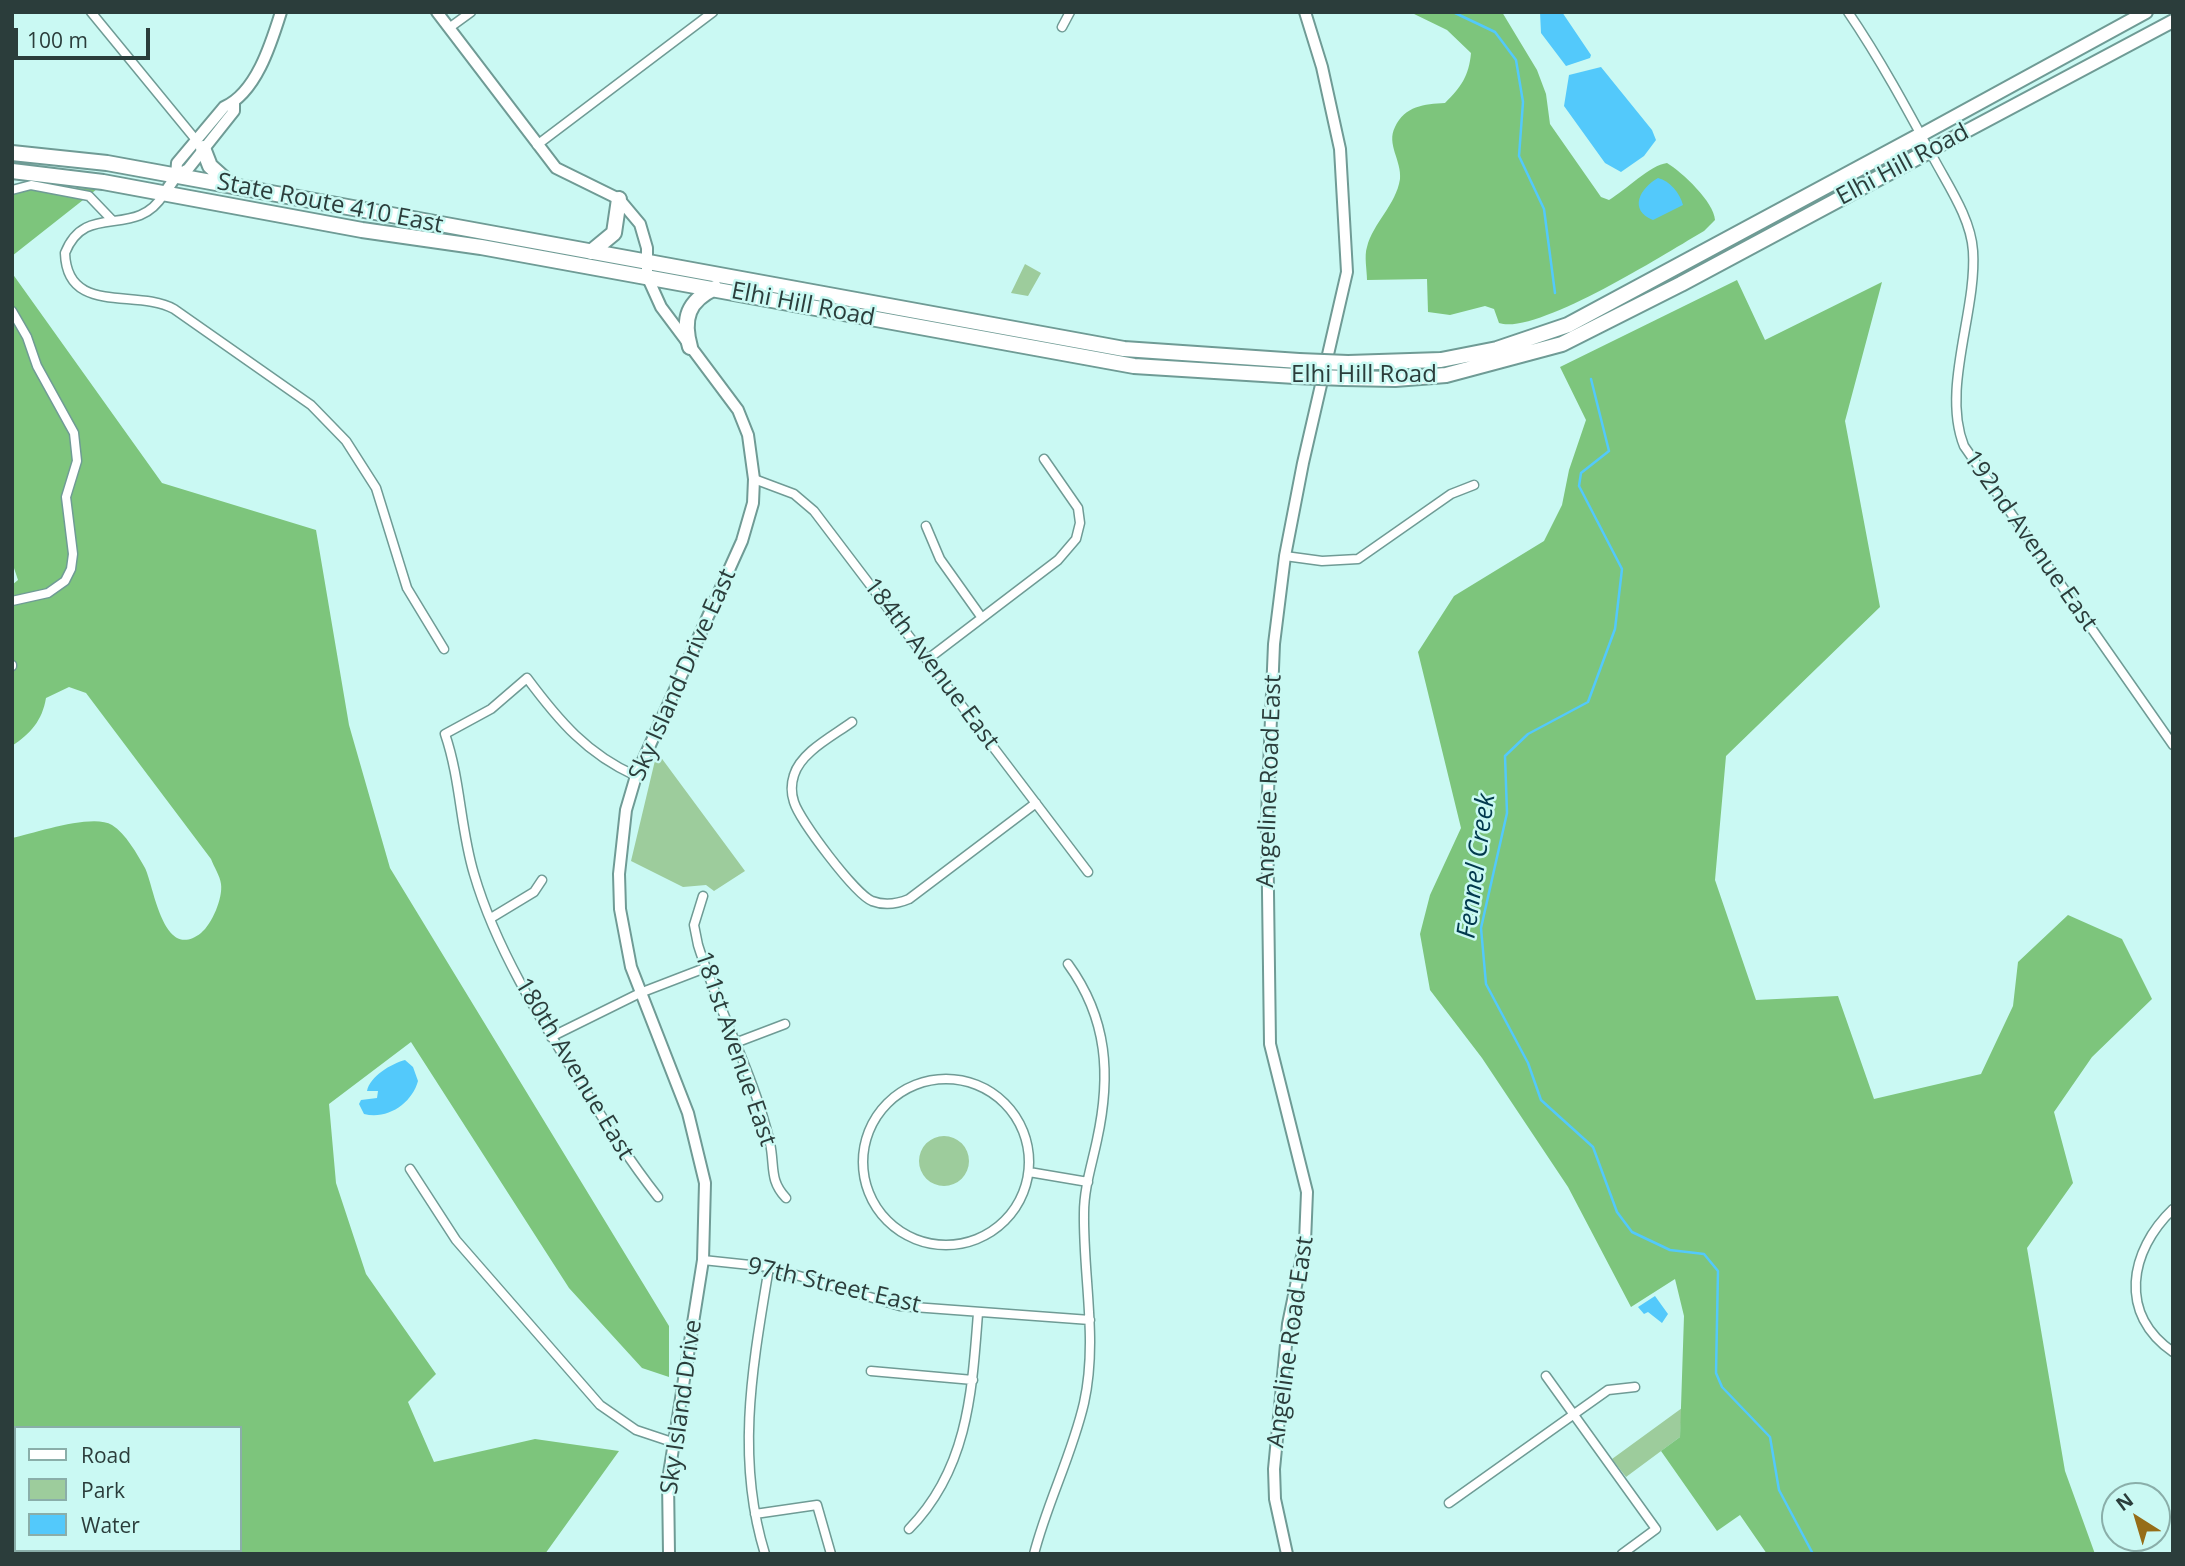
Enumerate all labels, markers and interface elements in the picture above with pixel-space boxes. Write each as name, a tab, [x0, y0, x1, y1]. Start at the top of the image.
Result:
scale bar	[18, 14, 154, 58]
text: 100 m	[27, 26, 88, 54]
street label: Elhi Hill Road	[1832, 118, 1974, 212]
street label: State Route 410 East	[215, 168, 445, 240]
street label: Elhi Hill Road	[729, 277, 877, 333]
street label: Elhi Hill Road	[1291, 361, 1437, 389]
street label: 192nd Avenue East	[1957, 445, 2103, 637]
street label: Sky Island Drive East	[623, 565, 743, 785]
street label: 184th Avenue East	[857, 573, 1005, 755]
street label: Angeline Road East	[1252, 674, 1288, 888]
water label: Fennel Creek	[1451, 792, 1503, 940]
street label: 181st Avenue East	[688, 948, 782, 1150]
street label: 180th Avenue East	[508, 973, 640, 1165]
street label: Angeline Road East	[1262, 1234, 1320, 1450]
street label: 97th Street East	[745, 1252, 923, 1320]
street label: Sky Island Drive	[655, 1318, 709, 1496]
legend	[14, 1426, 242, 1552]
text: Road	[81, 1441, 131, 1469]
text: Park	[81, 1476, 125, 1504]
north arrow	[2101, 1482, 2171, 1552]
text: N	[2111, 1487, 2139, 1517]
text: Water	[81, 1511, 140, 1539]

